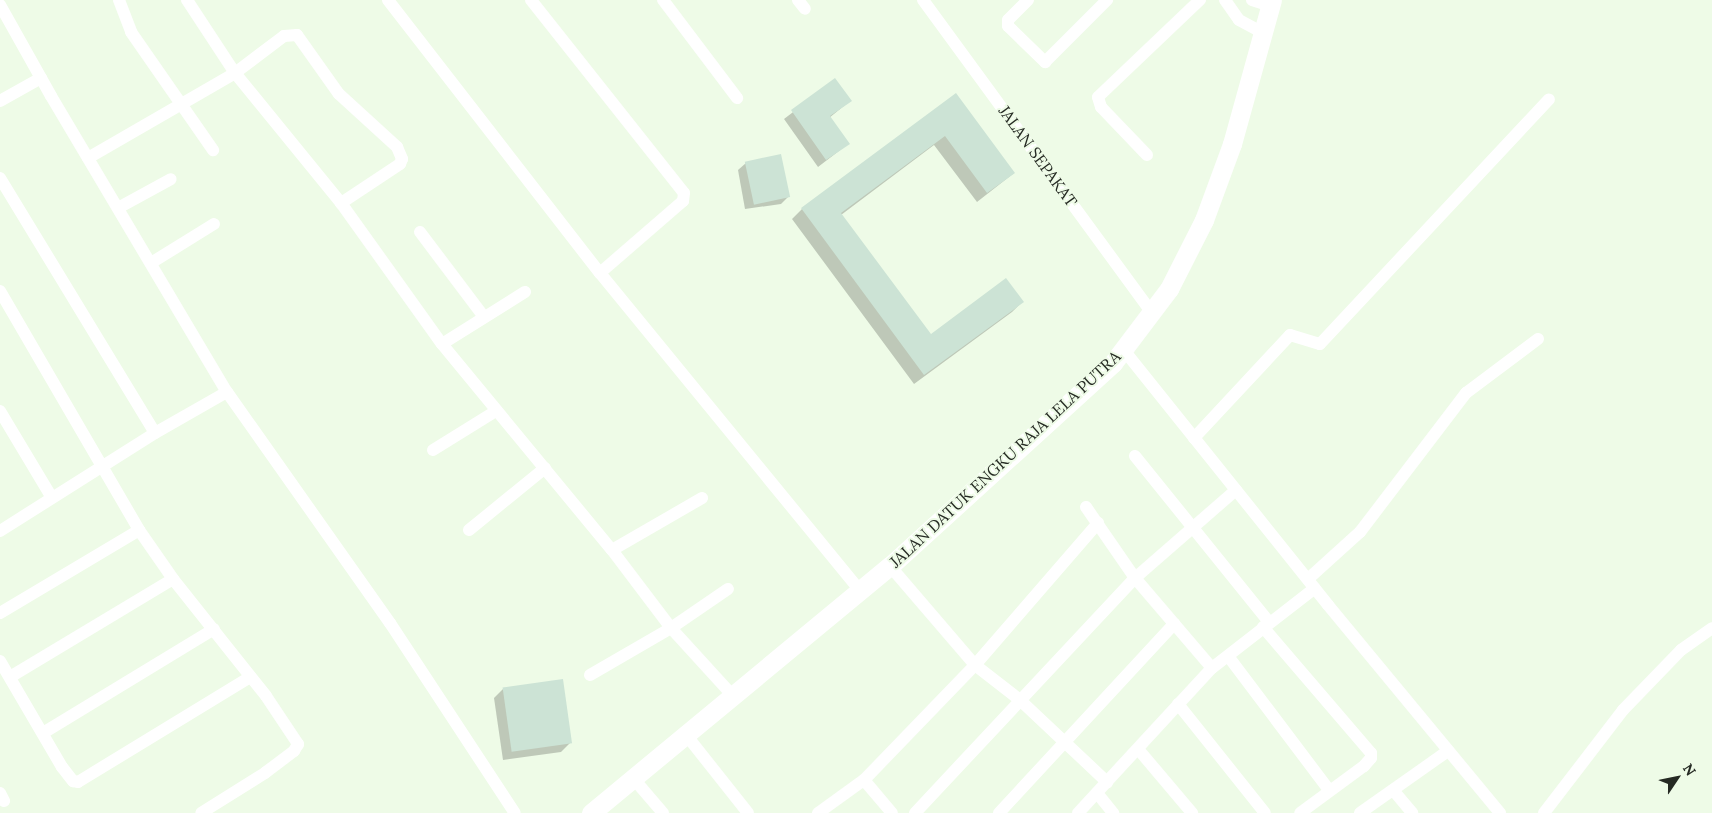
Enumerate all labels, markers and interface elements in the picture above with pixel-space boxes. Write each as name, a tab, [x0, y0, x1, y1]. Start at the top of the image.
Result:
street label: JALAN SEPAKAT	[995, 102, 1081, 210]
street label: JALAN DATUK ENGKU RAJA LELA PUTRA	[886, 347, 1124, 571]
north arrow	[1652, 753, 1702, 803]
text: N	[1679, 760, 1700, 779]

